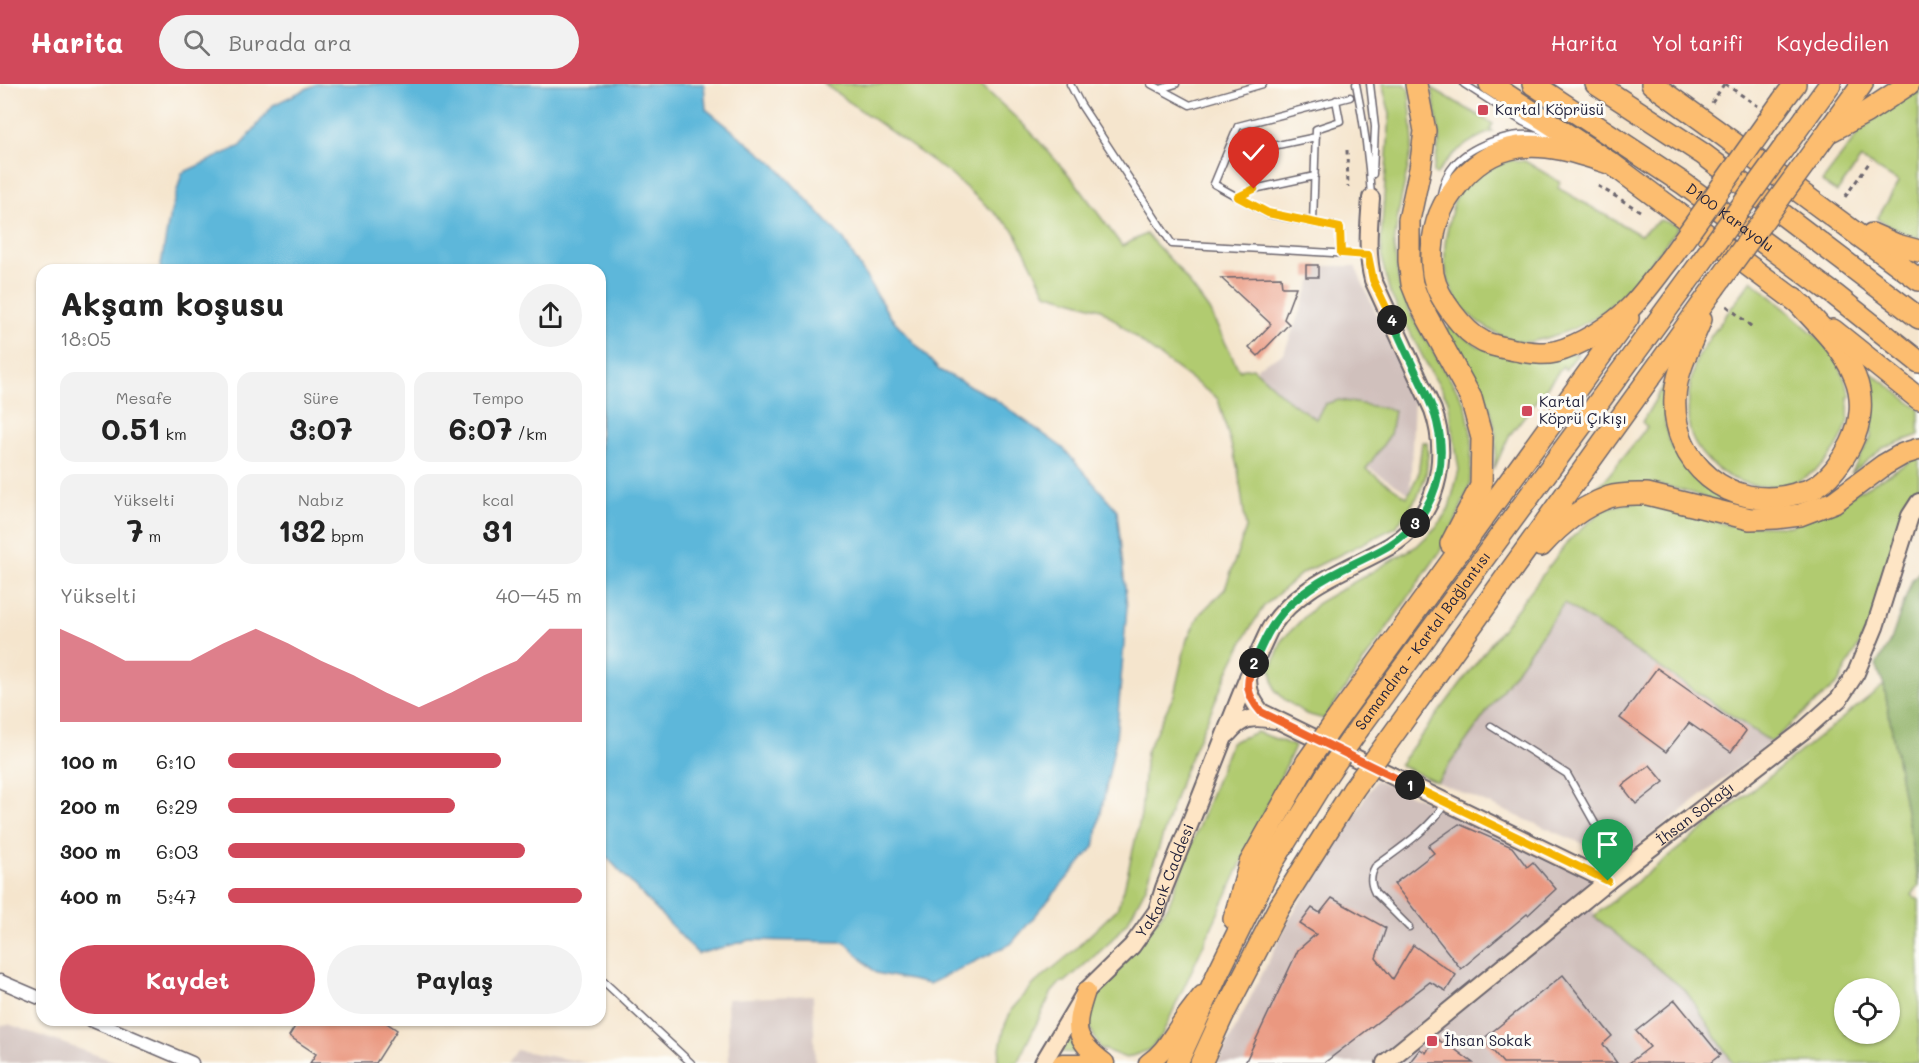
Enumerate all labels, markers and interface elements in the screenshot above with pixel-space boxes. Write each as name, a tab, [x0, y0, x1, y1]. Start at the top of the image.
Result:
search box	[159, 15, 579, 69]
text: Harita	[30, 24, 123, 60]
icon: search	[180, 26, 213, 59]
text: Burada ara	[228, 28, 352, 57]
text: Harita	[1551, 29, 1618, 56]
text: Yol tarifi	[1651, 29, 1743, 56]
text: Kaydedilen	[1776, 29, 1889, 56]
place label: Kartal Köprüsü	[1495, 99, 1604, 119]
marker: Kartal Köprüsü	[1476, 103, 1490, 117]
pin	[1228, 127, 1279, 189]
icon: check	[1237, 136, 1270, 169]
street label: D100 Karayolu	[1682, 178, 1778, 256]
text: Akşam koşusu	[60, 281, 285, 324]
button: share	[519, 284, 582, 347]
pin: 4	[1377, 305, 1407, 335]
text: 4	[1387, 309, 1397, 330]
text: 18:05	[60, 325, 111, 351]
text: Mesafe	[116, 387, 172, 408]
text: Süre	[303, 387, 339, 408]
text: Tempo	[473, 387, 523, 408]
place label: Kartal Köprü Çıkışı	[1539, 391, 1627, 428]
marker: Kartal Köprü Çıkışı	[1520, 404, 1534, 418]
text: 0.51	[101, 408, 160, 448]
text: 3:07	[289, 408, 353, 448]
text: 6:07	[449, 408, 512, 448]
text: km	[160, 423, 187, 444]
text: /km	[512, 423, 547, 444]
text: Yükselti	[113, 489, 175, 510]
text: Nabız	[298, 489, 344, 510]
text: kcal	[482, 489, 514, 510]
pin: 3	[1400, 508, 1430, 538]
text: 7	[127, 510, 143, 550]
text: 132	[278, 510, 326, 550]
text: 31	[482, 510, 514, 550]
text: 3	[1410, 512, 1420, 533]
text: m	[143, 525, 161, 546]
text: bpm	[326, 525, 364, 546]
street label: Samandıra - Kartal Bağlantısı	[1350, 547, 1495, 734]
text: Yükselti	[60, 582, 137, 608]
text: 40–45 m	[496, 582, 582, 608]
pin: 2	[1239, 648, 1269, 678]
text: 2	[1250, 652, 1258, 673]
text: 100 m	[60, 748, 118, 774]
text: 6:10	[156, 748, 196, 774]
pin: 1	[1395, 770, 1425, 800]
text: 1	[1406, 774, 1414, 795]
street label: İhsan Sokağı	[1652, 777, 1738, 849]
text: 200 m	[60, 793, 120, 819]
text: 6:29	[156, 793, 197, 819]
pin	[1582, 819, 1633, 881]
street label: Yakacık Caddesi	[1130, 820, 1198, 941]
icon: arrive	[1591, 828, 1624, 861]
text: 300 m	[60, 838, 121, 864]
text: 6:03	[156, 838, 198, 864]
text: 400 m	[60, 883, 121, 909]
text: 5:47	[156, 883, 197, 909]
button: Kaydet	[60, 945, 315, 1014]
button: Paylaş	[327, 945, 582, 1014]
map controls	[1834, 978, 1900, 1044]
button: locate	[1834, 978, 1900, 1044]
place label: İhsan Sokak	[1444, 1030, 1531, 1050]
marker: İhsan Sokak	[1425, 1034, 1439, 1048]

